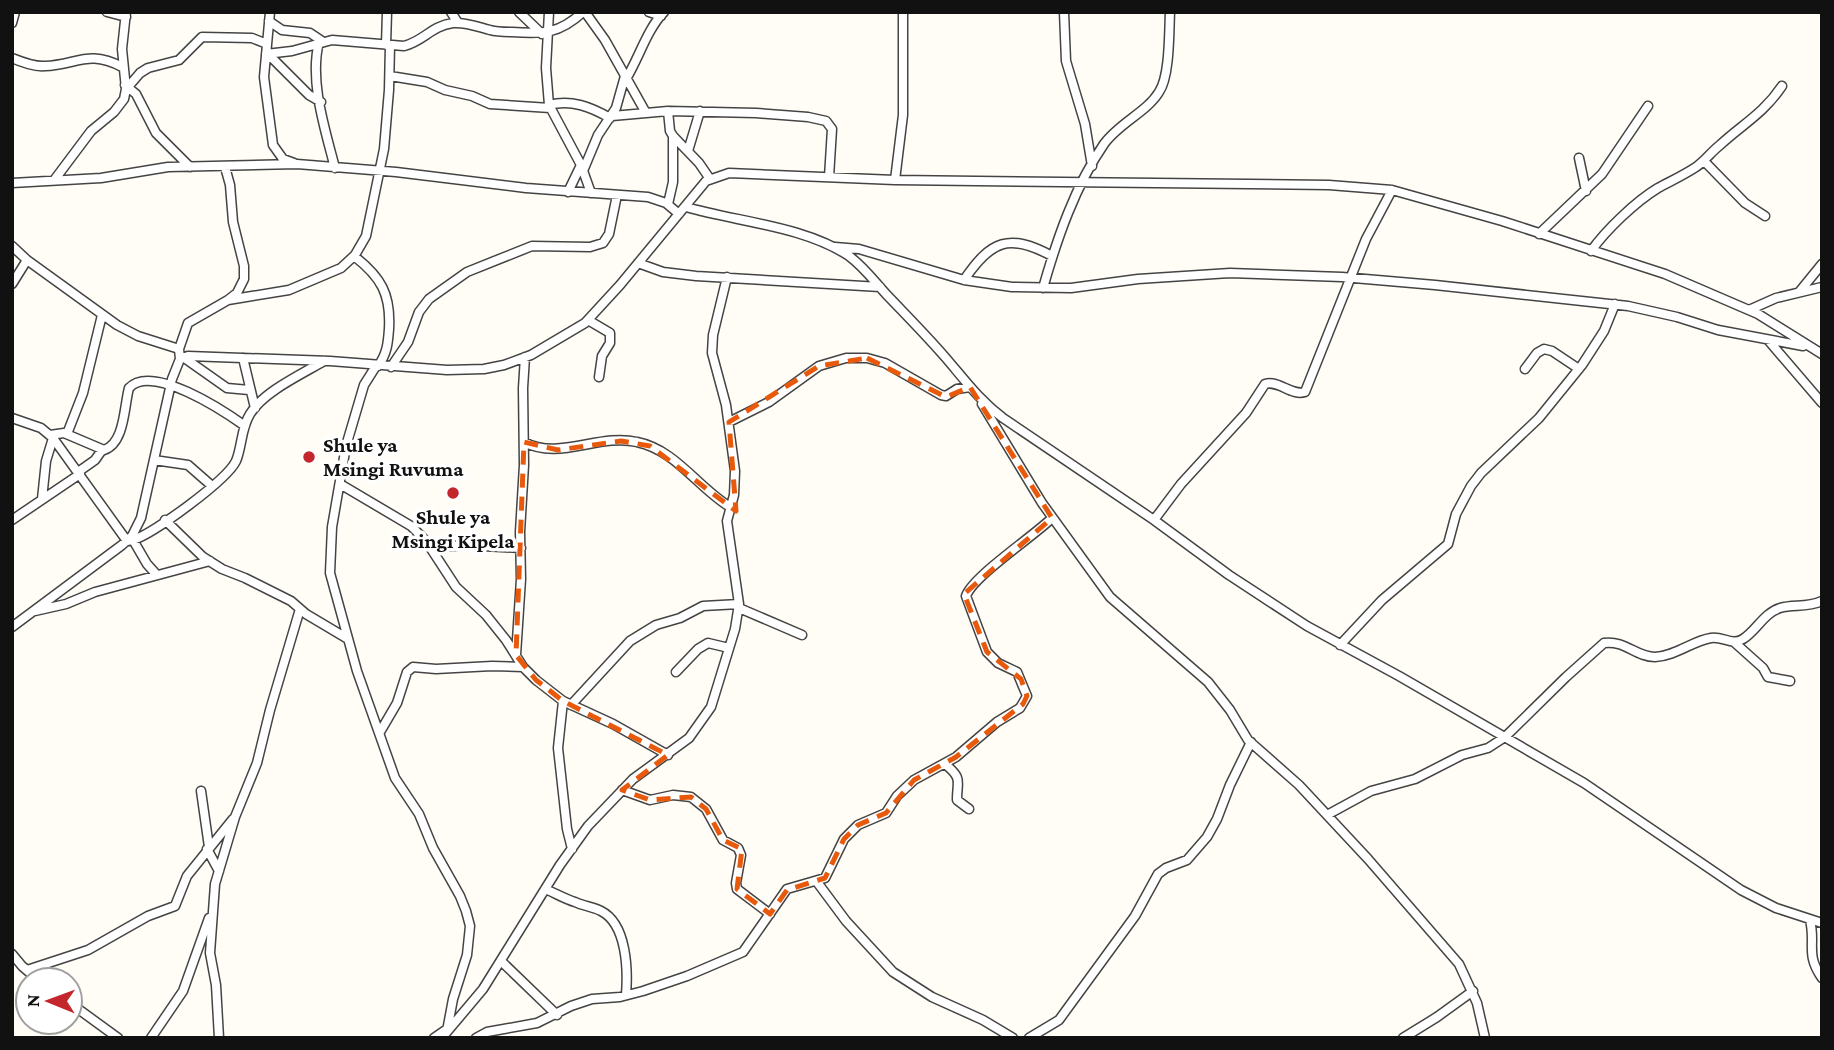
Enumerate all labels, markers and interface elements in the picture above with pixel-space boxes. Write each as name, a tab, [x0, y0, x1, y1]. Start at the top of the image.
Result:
place label: Shule ya Msingi Ruvuma	[323, 433, 464, 481]
marker: Shule ya Msingi Ruvuma	[301, 449, 317, 465]
marker: Shule ya Msingi Kipela	[445, 485, 461, 501]
place label: Shule ya Msingi Kipela	[392, 505, 515, 553]
north arrow	[14, 966, 84, 1036]
text: N	[22, 994, 43, 1007]

